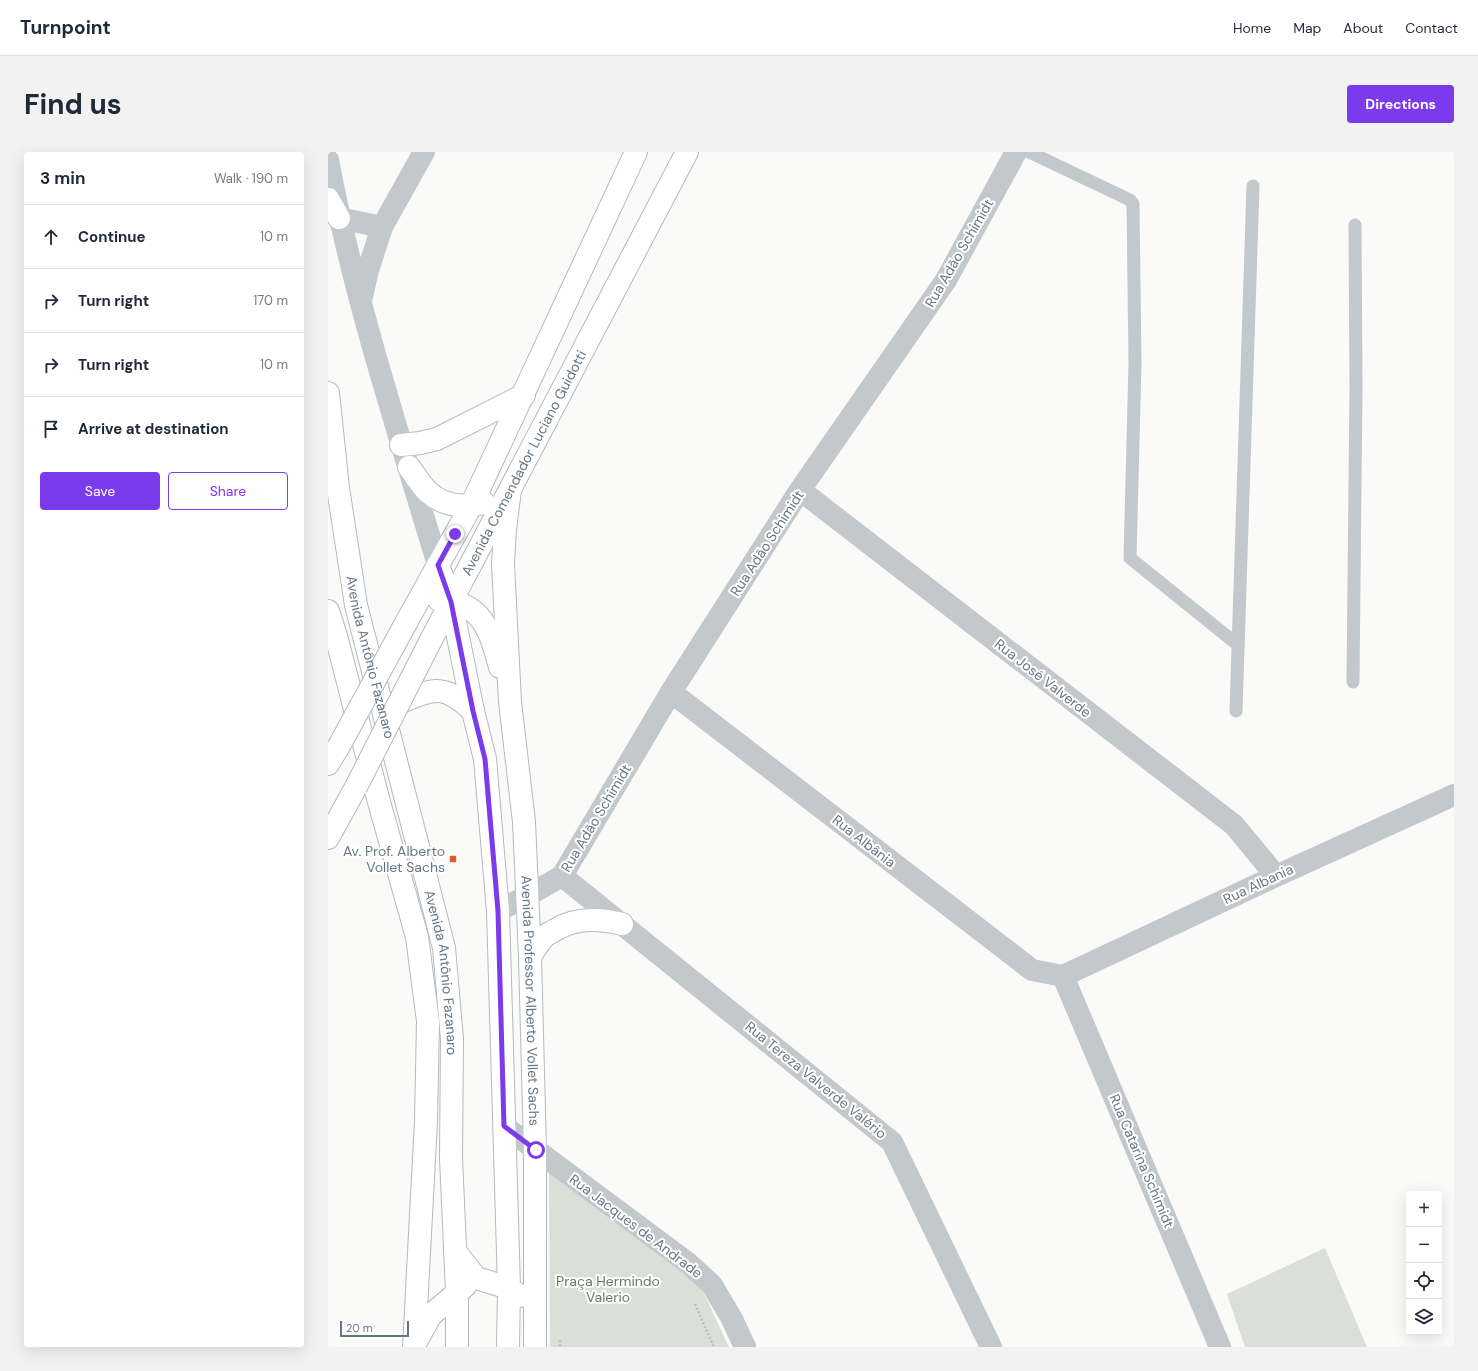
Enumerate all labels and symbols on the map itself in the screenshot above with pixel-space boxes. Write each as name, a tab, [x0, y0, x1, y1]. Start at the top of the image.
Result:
street label: Rua Adão Schimidt	[921, 195, 997, 311]
street label: Avenida Comendador Luciano Guidotti	[457, 347, 590, 579]
street label: Rua Adão Schimidt	[726, 487, 808, 599]
route end	[446, 525, 464, 543]
street label: Avenida Antônio Fazanaro	[343, 574, 399, 741]
street label: Rua José Valverde	[991, 635, 1095, 721]
street label: Rua Adão Schimidt	[557, 761, 635, 875]
street label: Rua Albânia	[829, 811, 899, 871]
place label: Av. Prof. Alberto Vollet Sachs	[343, 842, 445, 876]
marker: Av. Prof. Alberto Vollet Sachs	[448, 854, 458, 864]
street label: Rua Albania	[1220, 860, 1296, 908]
street label: Avenida Professor Alberto Vollet Sachs	[517, 875, 543, 1126]
street label: Avenida Antônio Fazanaro	[420, 888, 461, 1055]
street label: Rua Tereza Valverde Valério	[742, 1017, 890, 1143]
street label: Rua Catarina Schimidt	[1106, 1091, 1178, 1231]
route start	[527, 1141, 545, 1159]
street label: Rua Jacques de Andrade	[566, 1170, 706, 1282]
park label: Praça Hermindo Valerio	[556, 1272, 660, 1306]
scale bar	[340, 1319, 409, 1338]

